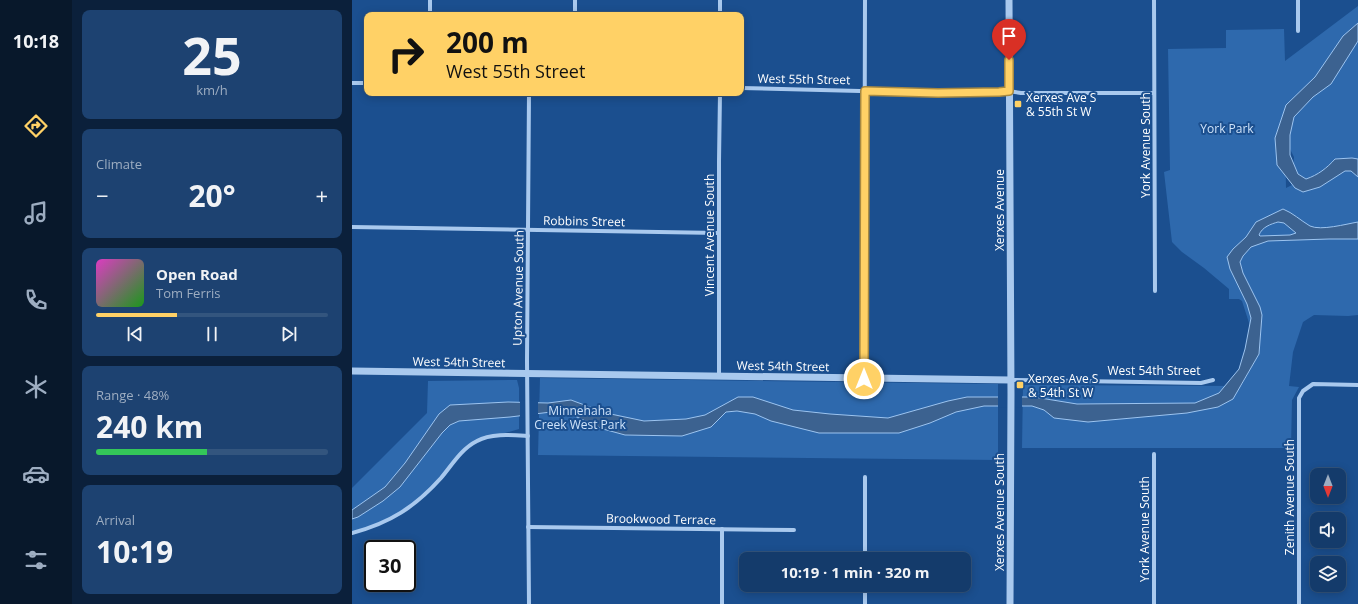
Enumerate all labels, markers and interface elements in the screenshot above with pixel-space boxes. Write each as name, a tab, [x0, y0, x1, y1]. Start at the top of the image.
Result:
text: 25	[182, 19, 242, 90]
pin	[992, 19, 1026, 60]
text: 200 m	[446, 23, 529, 61]
icon: arrive	[998, 25, 1020, 47]
icon: right	[380, 28, 432, 80]
text: 10:18	[13, 29, 59, 53]
text: West 55th Street	[446, 59, 585, 83]
street label: West 55th Street	[757, 70, 851, 88]
text: km/h	[196, 81, 228, 99]
place label: Xerxes Ave S & 55th St W	[1026, 89, 1096, 120]
street label: York Avenue South	[1137, 92, 1154, 198]
marker: Xerxes Ave S & 55th St W	[1013, 99, 1023, 109]
icon: directions	[22, 112, 50, 140]
park label: York Park	[1200, 120, 1254, 137]
text: Climate	[96, 155, 142, 173]
street label: Xerxes Avenue	[991, 169, 1008, 251]
street label: Vincent Avenue South	[701, 174, 718, 296]
text: 20°	[188, 175, 236, 216]
text: −	[96, 180, 109, 210]
text: +	[315, 180, 328, 210]
icon: music	[22, 199, 50, 227]
street label: Robbins Street	[543, 212, 625, 230]
street label: Upton Avenue South	[508, 230, 528, 346]
text: Open Road	[156, 264, 238, 284]
text: Tom Ferris	[156, 284, 221, 302]
icon: phone	[22, 286, 50, 314]
icon: previous	[124, 323, 146, 345]
icon: pause	[201, 323, 223, 345]
icon: next	[278, 323, 300, 345]
street label: West 54th Street	[412, 353, 506, 371]
street label: West 54th Street	[736, 357, 830, 375]
position arrow	[843, 358, 885, 400]
street label: West 54th Street	[1108, 362, 1200, 379]
place label: Xerxes Ave S & 54th St W	[1028, 370, 1098, 401]
icon: climate	[22, 373, 50, 401]
marker: Xerxes Ave S & 54th St W	[1015, 380, 1025, 390]
text: Range · 48%	[96, 386, 169, 404]
park label: Minnehaha Creek West Park	[534, 402, 626, 433]
text: 240 km	[96, 406, 203, 447]
street label: Zenith Avenue South	[1281, 439, 1298, 555]
street label: Xerxes Avenue South	[991, 453, 1008, 571]
icon: car	[22, 460, 50, 488]
north arrow	[1310, 468, 1346, 504]
map controls	[1310, 468, 1346, 592]
street label: York Avenue South	[1136, 476, 1153, 582]
street label: Brookwood Terrace	[606, 510, 716, 528]
text: Arrival	[96, 511, 135, 529]
button: sound	[1310, 512, 1346, 548]
text: 10:19	[96, 531, 173, 572]
speed limit sign: 30	[364, 540, 416, 592]
icon: filters	[22, 546, 50, 574]
button: layers	[1310, 556, 1346, 592]
text: 10:19 · 1 min · 320 m	[781, 562, 929, 582]

